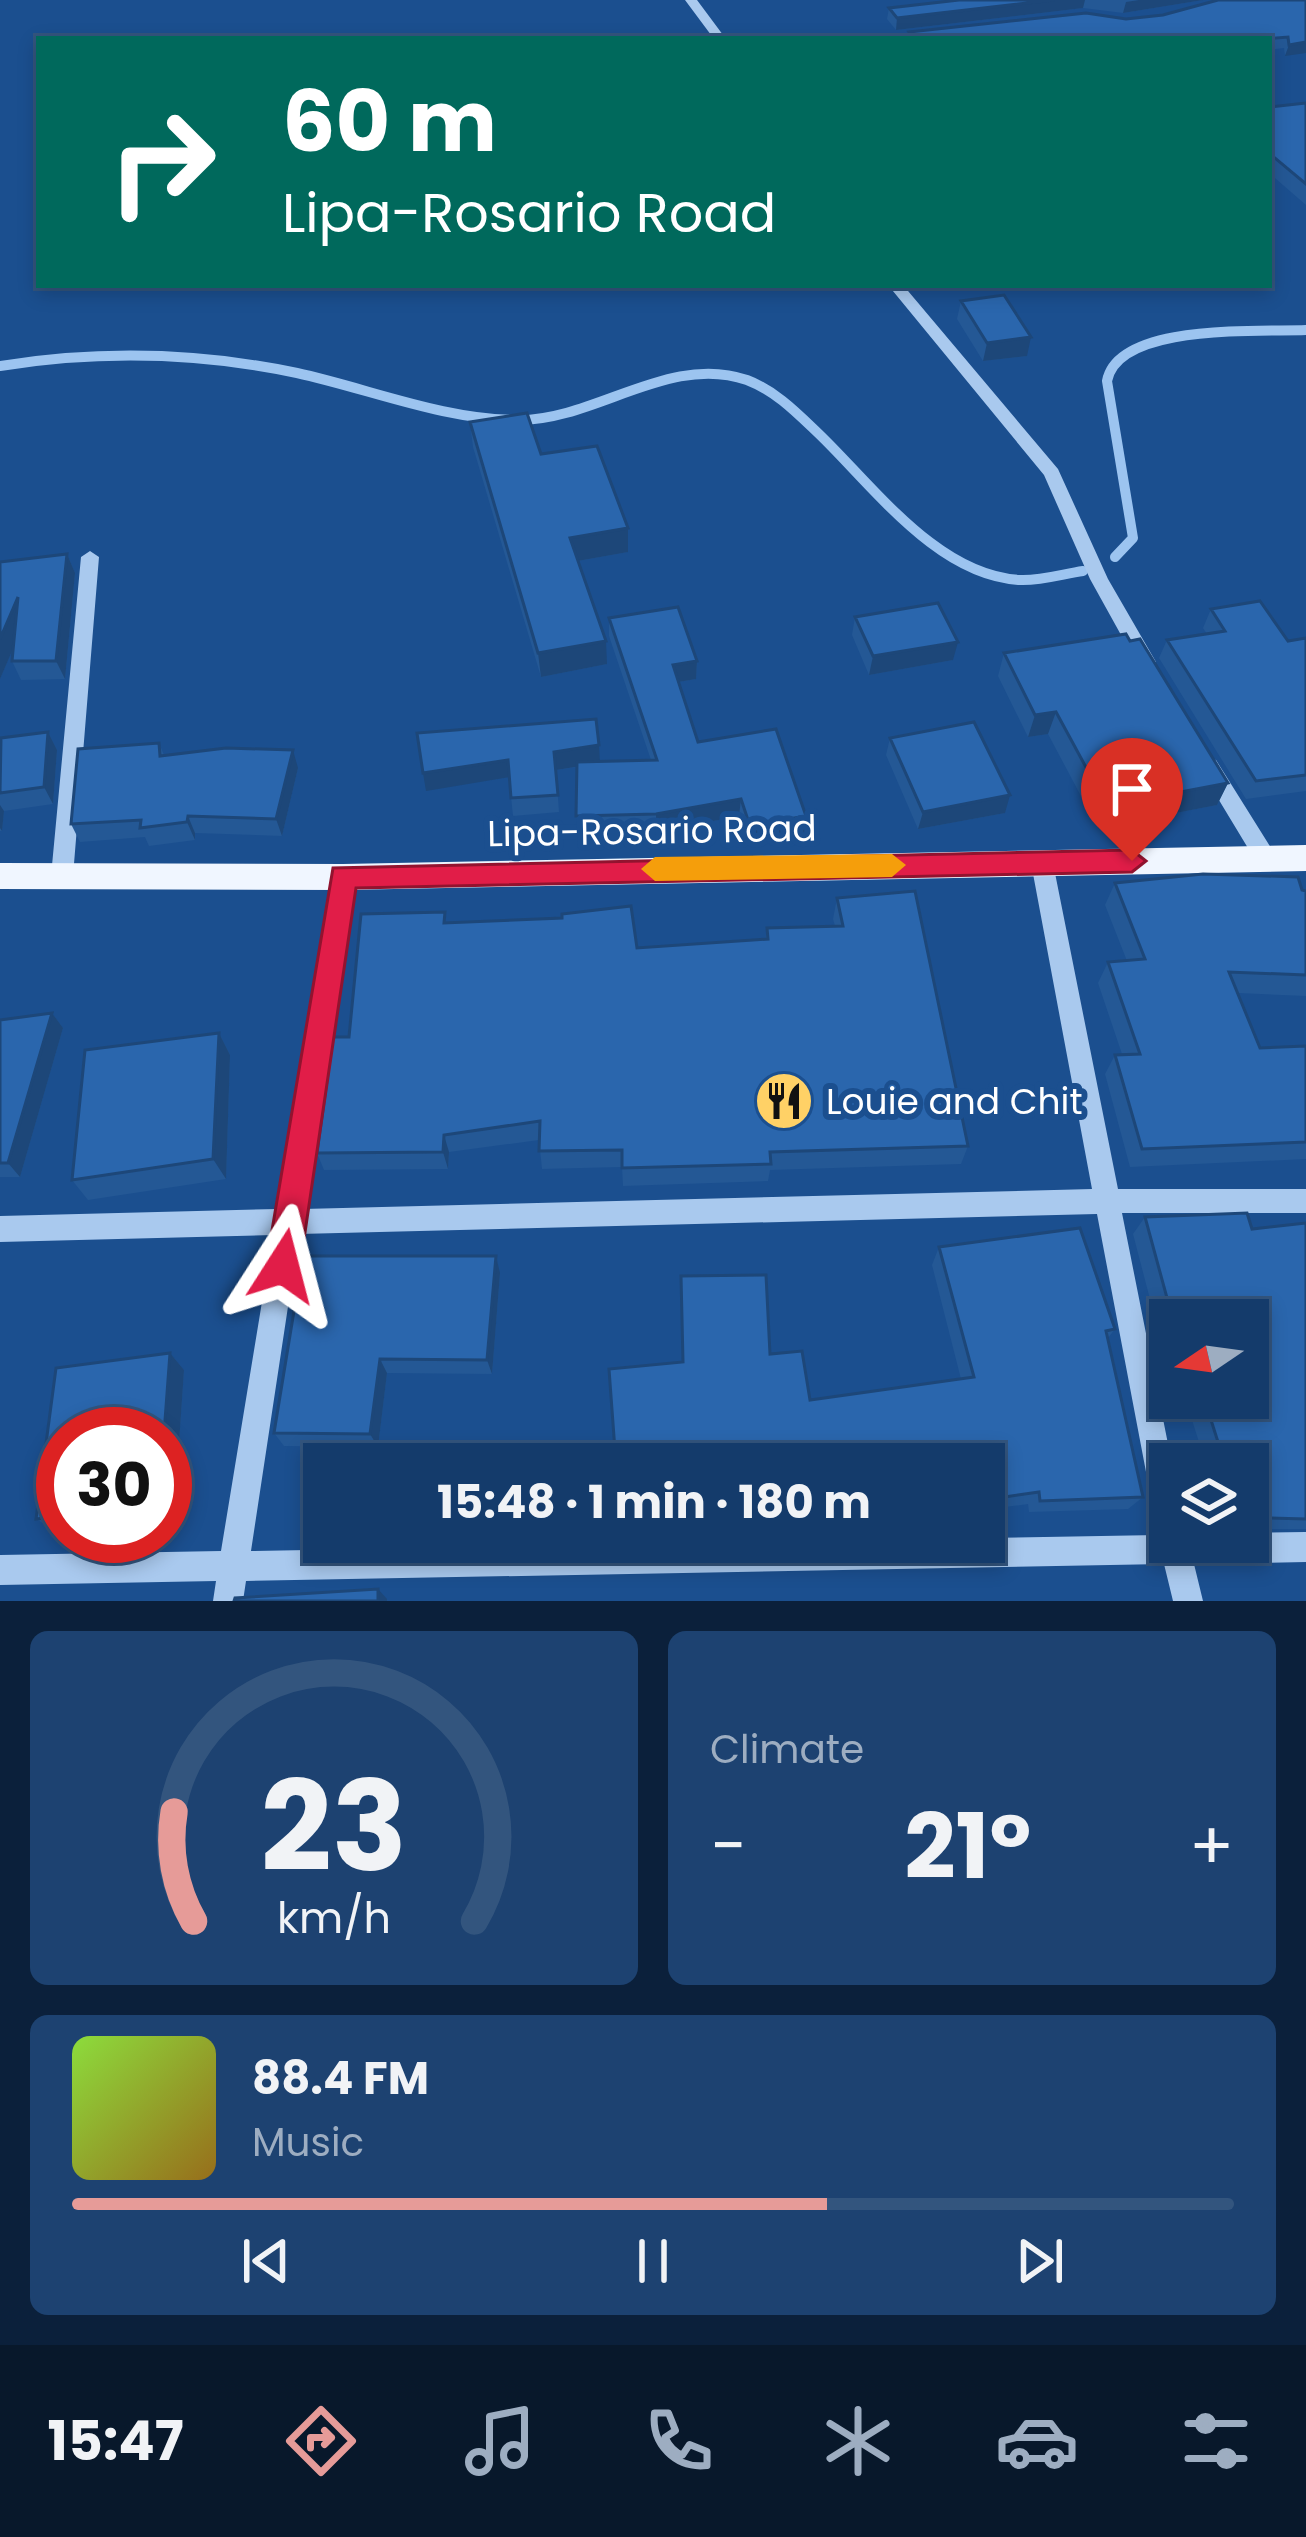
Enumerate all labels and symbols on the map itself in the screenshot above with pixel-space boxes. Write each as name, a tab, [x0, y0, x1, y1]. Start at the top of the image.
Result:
pin	[1081, 738, 1183, 861]
street label: Lipa-Rosario Road	[487, 803, 817, 859]
restaurant icon: Louie and Chit	[753, 1070, 815, 1132]
place label: Louie and Chit	[826, 1076, 1083, 1127]
position arrow	[220, 1203, 346, 1329]
north arrow	[1149, 1299, 1269, 1419]
speed limit sign: 30	[36, 1407, 192, 1563]

